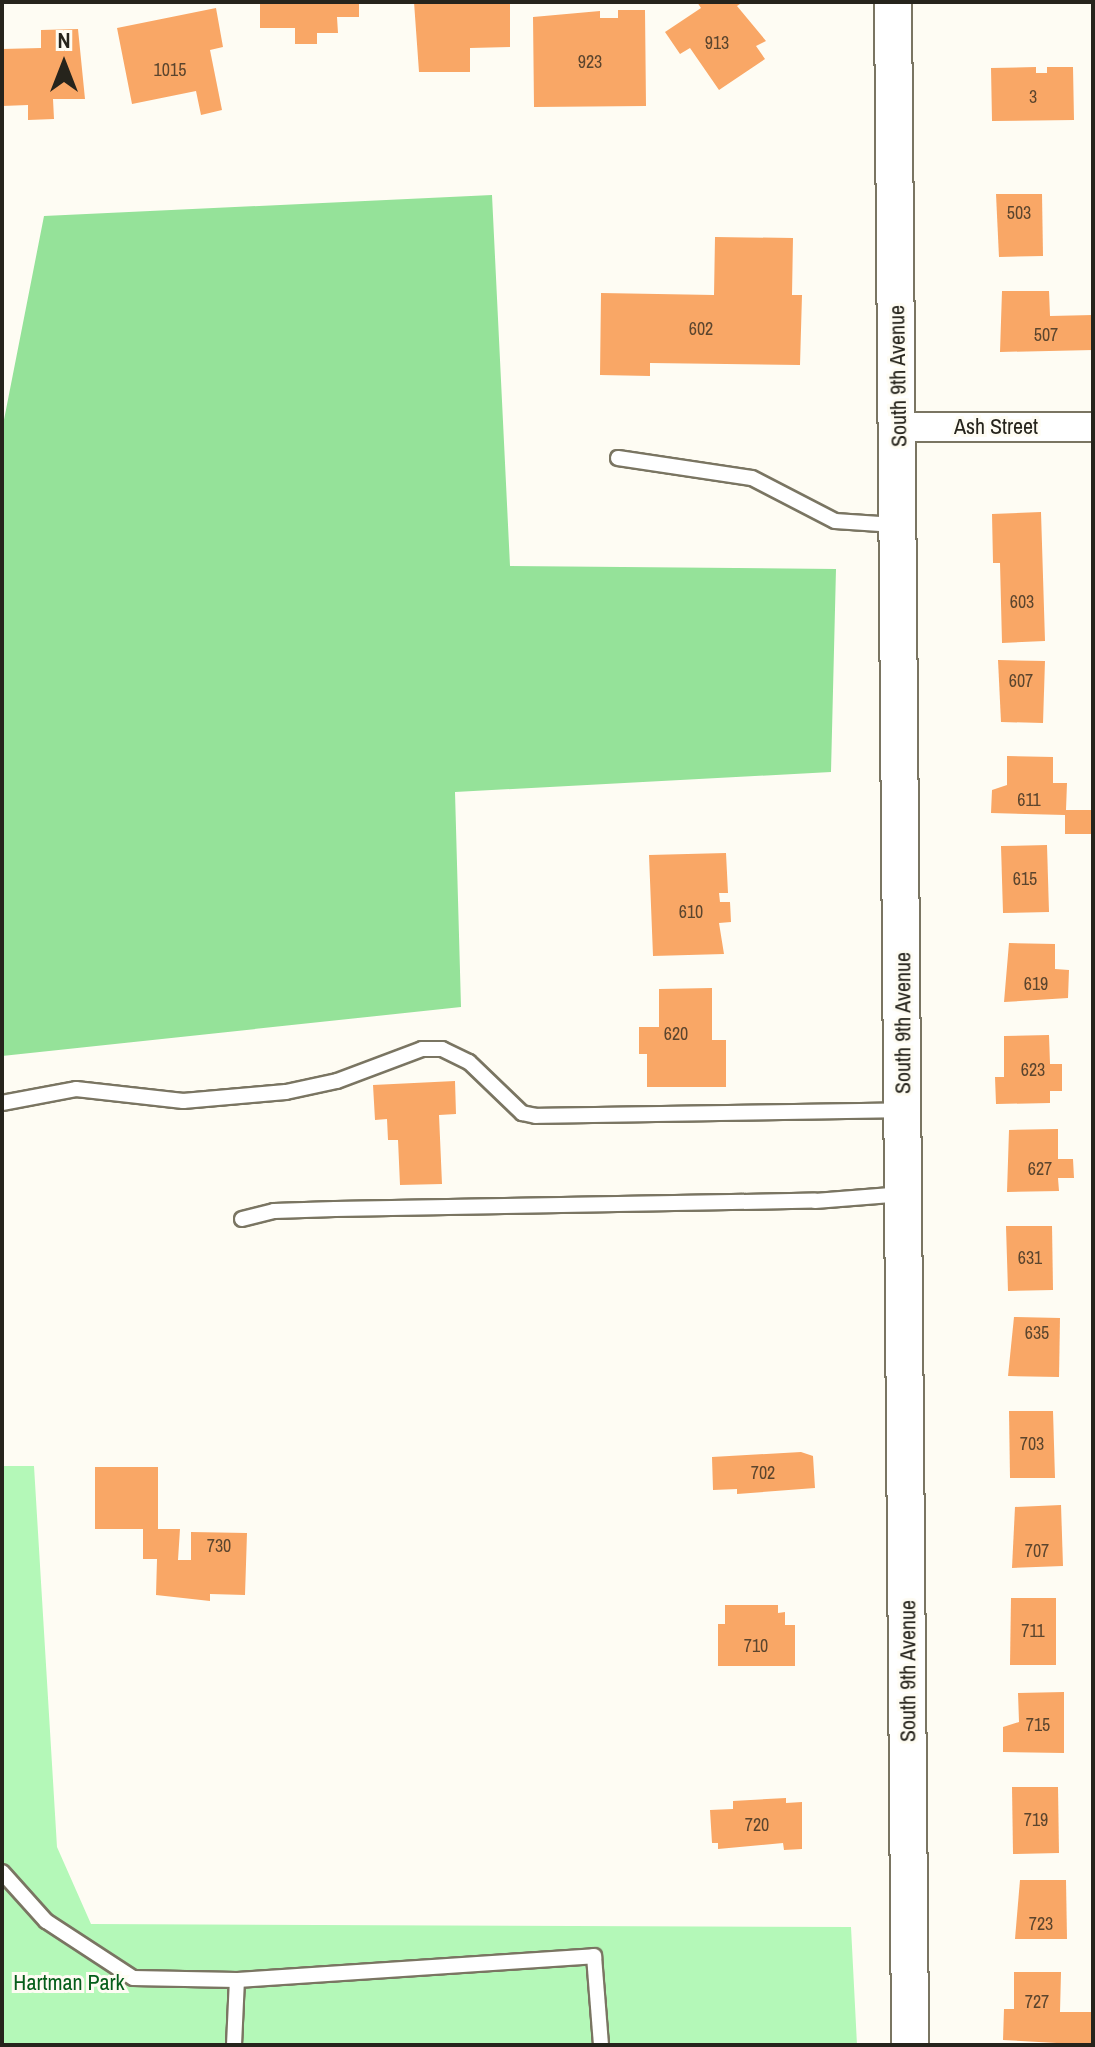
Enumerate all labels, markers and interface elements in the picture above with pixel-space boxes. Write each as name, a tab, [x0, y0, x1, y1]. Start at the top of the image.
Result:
north arrow	[24, 24, 104, 104]
text: N	[57, 25, 71, 55]
house number: 913	[705, 32, 729, 54]
house number: 923	[578, 51, 602, 73]
house number: 1015	[154, 59, 186, 81]
house number: 3	[1029, 86, 1037, 108]
house number: 503	[1007, 202, 1031, 224]
street label: South 9th Avenue	[884, 304, 912, 448]
house number: 602	[689, 318, 713, 340]
house number: 507	[1034, 324, 1058, 346]
street label: Ash Street	[954, 414, 1038, 440]
house number: 603	[1010, 591, 1034, 613]
house number: 607	[1009, 670, 1033, 692]
house number: 611	[1017, 789, 1041, 811]
house number: 615	[1013, 868, 1037, 890]
house number: 610	[679, 901, 703, 923]
street label: South 9th Avenue	[890, 951, 916, 1095]
house number: 619	[1024, 973, 1048, 995]
house number: 620	[664, 1023, 688, 1045]
house number: 623	[1021, 1059, 1045, 1081]
house number: 627	[1028, 1158, 1052, 1180]
house number: 631	[1018, 1247, 1042, 1269]
house number: 635	[1025, 1322, 1049, 1344]
house number: 703	[1020, 1433, 1044, 1455]
house number: 702	[751, 1462, 775, 1484]
house number: 730	[207, 1535, 231, 1557]
house number: 707	[1025, 1540, 1049, 1562]
street label: South 9th Avenue	[895, 1599, 921, 1743]
house number: 711	[1021, 1620, 1045, 1642]
house number: 710	[744, 1635, 768, 1657]
house number: 715	[1026, 1714, 1050, 1736]
house number: 719	[1024, 1809, 1048, 1831]
house number: 720	[745, 1814, 769, 1836]
house number: 723	[1029, 1913, 1053, 1935]
park label: Hartman Park	[13, 1970, 125, 1996]
house number: 727	[1025, 1991, 1049, 2013]

